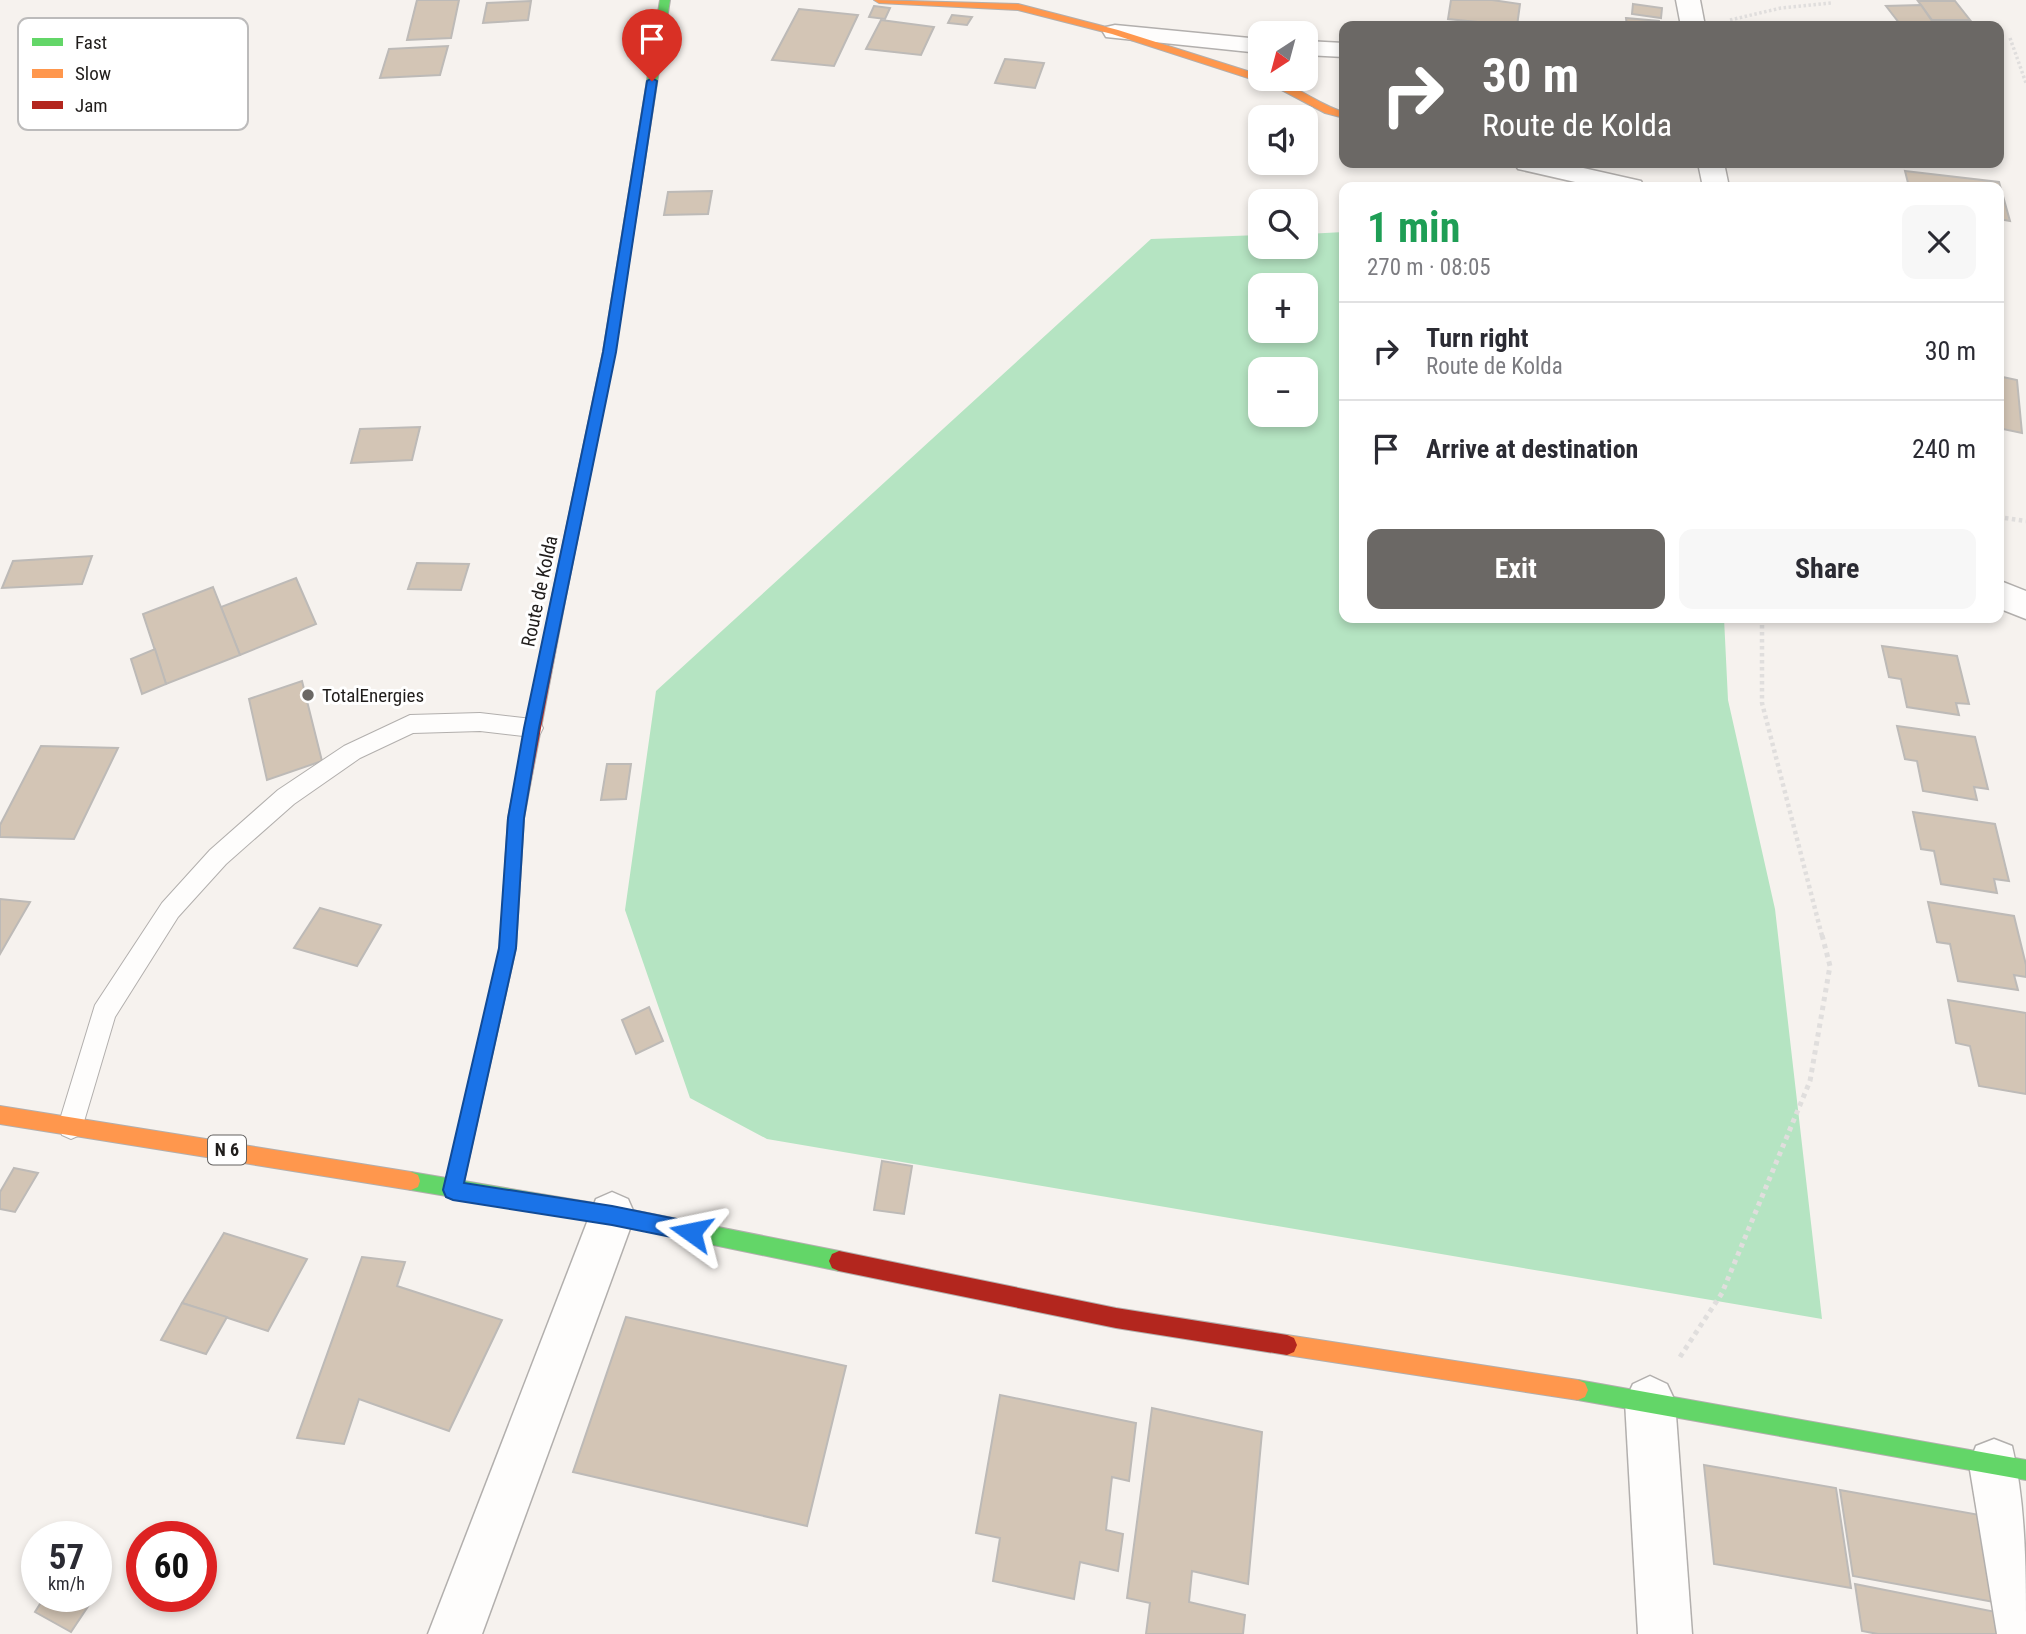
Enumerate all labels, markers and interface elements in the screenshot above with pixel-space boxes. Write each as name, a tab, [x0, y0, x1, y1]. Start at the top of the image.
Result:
pin	[622, 9, 682, 81]
legend	[18, 18, 248, 130]
icon: arrive	[633, 20, 671, 58]
north arrow	[1248, 21, 1318, 91]
map controls	[1248, 21, 1318, 427]
text: Fast	[75, 31, 107, 54]
text: 30 m	[1482, 47, 1579, 104]
icon: right	[1367, 49, 1458, 140]
text: Slow	[75, 62, 111, 85]
text: Jam	[75, 94, 108, 117]
button: sound	[1248, 105, 1318, 175]
text: Route de Kolda	[1482, 106, 1672, 144]
button: search	[1248, 189, 1318, 259]
text: 1 min	[1367, 203, 1460, 252]
button: close	[1902, 205, 1976, 279]
text: 270 m · 08:05	[1367, 254, 1491, 281]
button: +	[1248, 273, 1318, 343]
text: Turn right	[1426, 323, 1528, 353]
icon: right	[1367, 332, 1405, 370]
text: 30 m	[1925, 336, 1976, 366]
text: Route de Kolda	[1426, 353, 1563, 380]
button: −	[1248, 357, 1318, 427]
icon: arrive	[1367, 430, 1405, 468]
text: Arrive at destination	[1426, 434, 1638, 464]
text: 240 m	[1912, 434, 1976, 464]
button: Exit	[1367, 529, 1665, 609]
button: Share	[1679, 529, 1976, 609]
street label: Route de Kolda	[516, 533, 562, 649]
place label: TotalEnergies	[322, 684, 424, 707]
marker: TotalEnergies	[300, 687, 316, 703]
road number: N 6	[208, 1135, 246, 1164]
position arrow	[654, 1195, 728, 1269]
speed limit sign: 60	[126, 1521, 217, 1612]
text: 57	[49, 1537, 84, 1578]
text: km/h	[48, 1573, 85, 1594]

